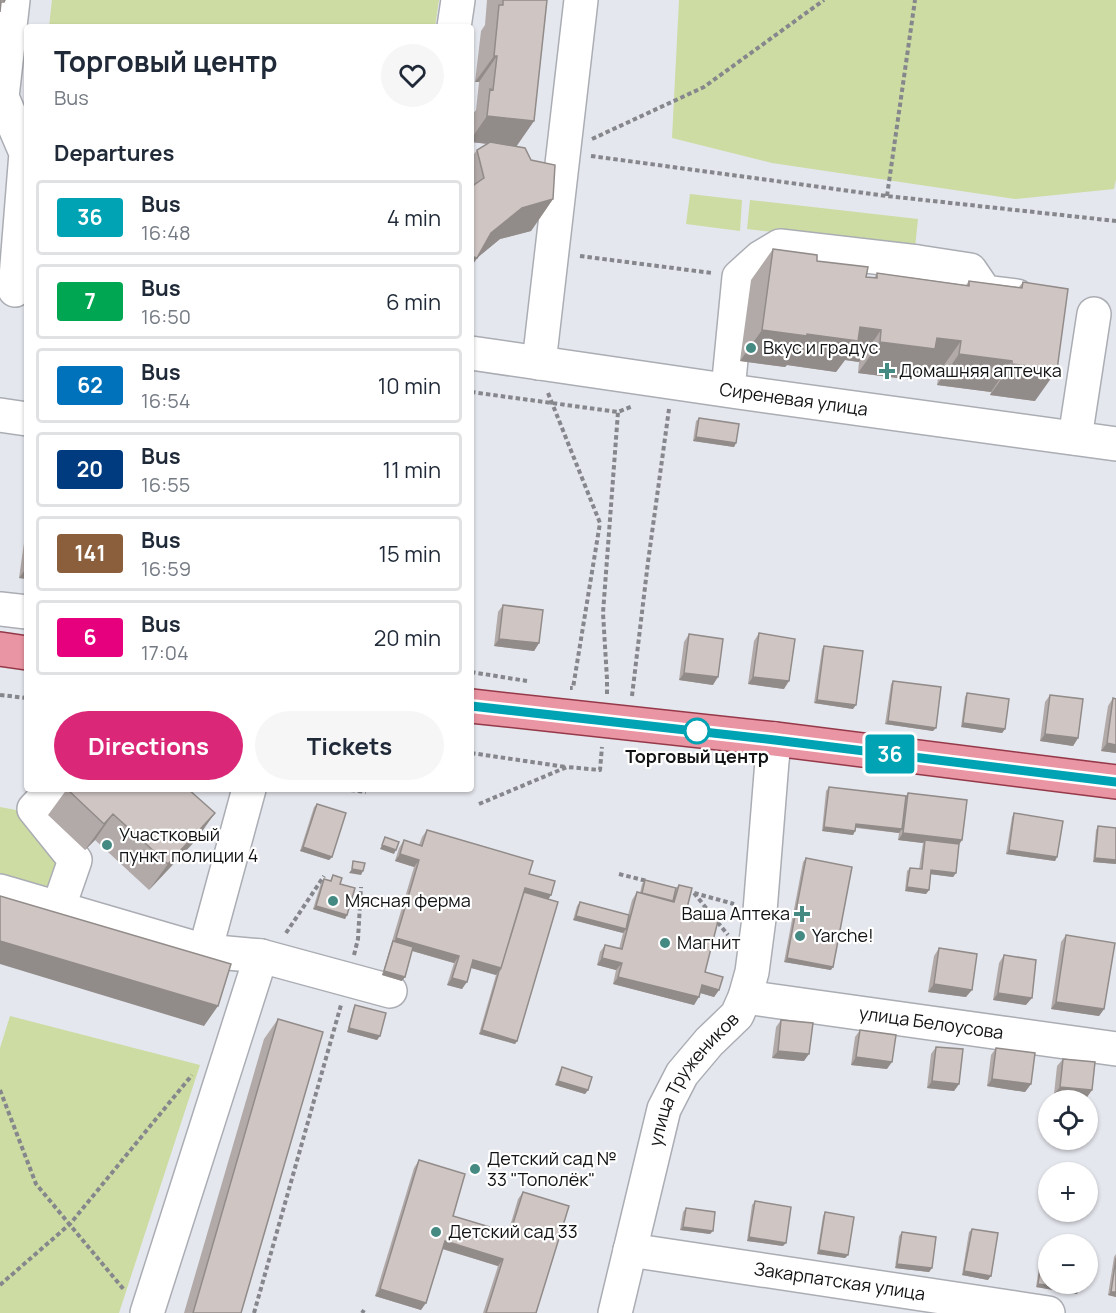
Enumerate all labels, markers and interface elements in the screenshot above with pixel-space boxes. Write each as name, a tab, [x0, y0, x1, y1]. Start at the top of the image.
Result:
text: Торговый центр	[54, 42, 277, 80]
button: heart	[381, 44, 444, 107]
text: Bus	[54, 84, 89, 111]
text: Departures	[54, 138, 174, 168]
text: Bus	[141, 189, 181, 219]
text: 36	[77, 203, 103, 231]
text: 4 min	[387, 203, 441, 233]
text: 16:48	[141, 219, 191, 246]
text: Bus	[141, 273, 181, 303]
text: 7	[84, 287, 96, 315]
text: 6 min	[386, 287, 441, 317]
text: 16:50	[141, 303, 191, 330]
place label: Вкус и градус	[763, 335, 878, 359]
marker: Вкус и градус	[744, 341, 758, 355]
text: Bus	[141, 357, 181, 387]
place label: Домашняя аптечка	[899, 358, 1062, 382]
marker: Домашняя аптечка	[880, 364, 894, 378]
text: 62	[77, 371, 103, 399]
text: 10 min	[378, 371, 441, 401]
street label: Сиреневая улица	[718, 376, 870, 421]
text: 16:54	[141, 387, 191, 414]
text: Bus	[141, 441, 181, 471]
text: 20	[77, 455, 103, 483]
text: 11 min	[383, 455, 441, 485]
text: 16:55	[141, 471, 190, 498]
text: Bus	[141, 525, 181, 555]
text: 141	[74, 539, 106, 567]
text: 15 min	[378, 539, 441, 569]
text: 16:59	[141, 555, 191, 582]
text: Bus	[141, 609, 181, 639]
text: 6	[83, 623, 97, 651]
text: 20 min	[374, 623, 441, 653]
text: 17:04	[141, 639, 189, 666]
button: Directions	[54, 711, 243, 780]
button: Tickets	[255, 711, 444, 780]
marker: Торговый центр	[684, 718, 710, 744]
line badge: 36	[863, 734, 917, 774]
text: 36	[877, 740, 903, 768]
place label: Торговый центр	[625, 744, 769, 768]
place label: Участковый пункт полиции 4	[119, 822, 258, 867]
marker: Участковый пункт полиции 4	[100, 838, 114, 852]
place label: Мясная ферма	[345, 888, 471, 912]
marker: Мясная ферма	[326, 894, 340, 908]
place label: Ваша Аптека	[682, 901, 790, 925]
marker: Ваша Аптека	[795, 907, 809, 921]
place label: Yarche!	[812, 923, 874, 947]
marker: Yarche!	[793, 929, 807, 943]
place label: Магнит	[677, 930, 741, 954]
marker: Магнит	[658, 936, 672, 950]
street label: улица Белоусова	[858, 1000, 1005, 1044]
street label: улица Тружеников	[642, 1006, 744, 1149]
map controls	[1038, 1090, 1098, 1294]
button: locate	[1038, 1090, 1098, 1150]
place label: Детский сад № 33 "Тополёк"	[487, 1146, 617, 1191]
marker: Детский сад № 33 "Тополёк"	[468, 1162, 482, 1176]
button: +	[1038, 1162, 1098, 1222]
place label: Детский сад 33	[448, 1219, 578, 1243]
marker: Детский сад 33	[429, 1225, 443, 1239]
button: −	[1038, 1234, 1098, 1294]
street label: Закарпатская улица	[753, 1256, 927, 1305]

